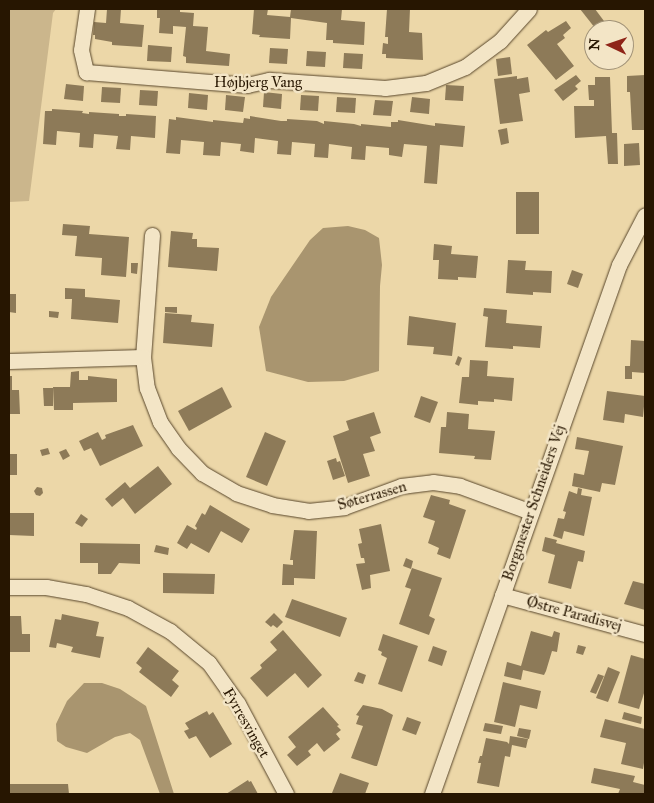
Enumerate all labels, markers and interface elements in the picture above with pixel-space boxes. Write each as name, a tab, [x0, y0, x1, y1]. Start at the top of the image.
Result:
north arrow	[584, 20, 634, 70]
text: N	[586, 38, 603, 51]
street label: Højbjerg Vang	[214, 74, 302, 92]
street label: Borgmester Schneiders Vej	[499, 423, 569, 583]
street label: Søterrassen	[336, 478, 408, 514]
street label: Østre Paradisvej	[524, 593, 624, 635]
street label: Fyrresvinget	[219, 685, 273, 761]

